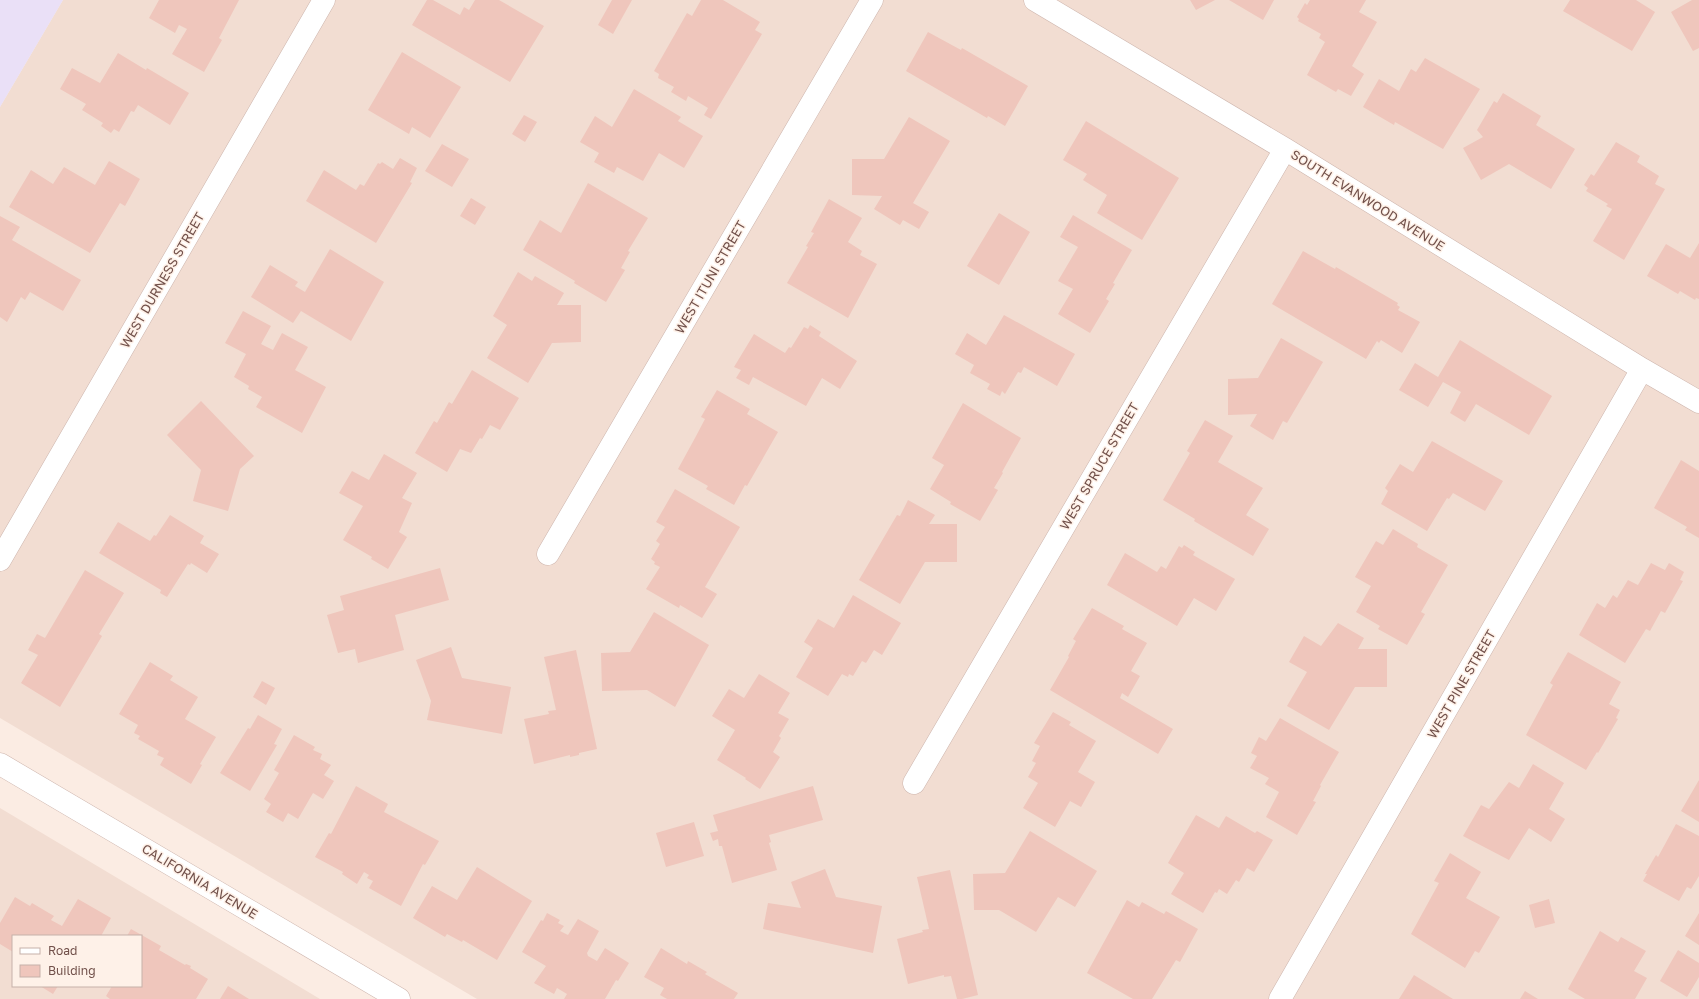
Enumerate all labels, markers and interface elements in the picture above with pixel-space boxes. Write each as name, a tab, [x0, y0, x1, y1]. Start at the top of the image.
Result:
street label: SOUTH EVANWOOD AVENUE	[1288, 146, 1448, 254]
street label: WEST DURNESS STREET	[117, 209, 207, 351]
street label: WEST ITUNI STREET	[671, 218, 749, 336]
street label: WEST SPRUCE STREET	[1056, 400, 1142, 532]
street label: WEST PINE STREET	[1423, 627, 1499, 741]
street label: CALIFORNIA AVENUE	[139, 840, 261, 922]
legend	[12, 935, 142, 987]
text: Road	[48, 943, 77, 958]
text: Building	[48, 963, 96, 978]

